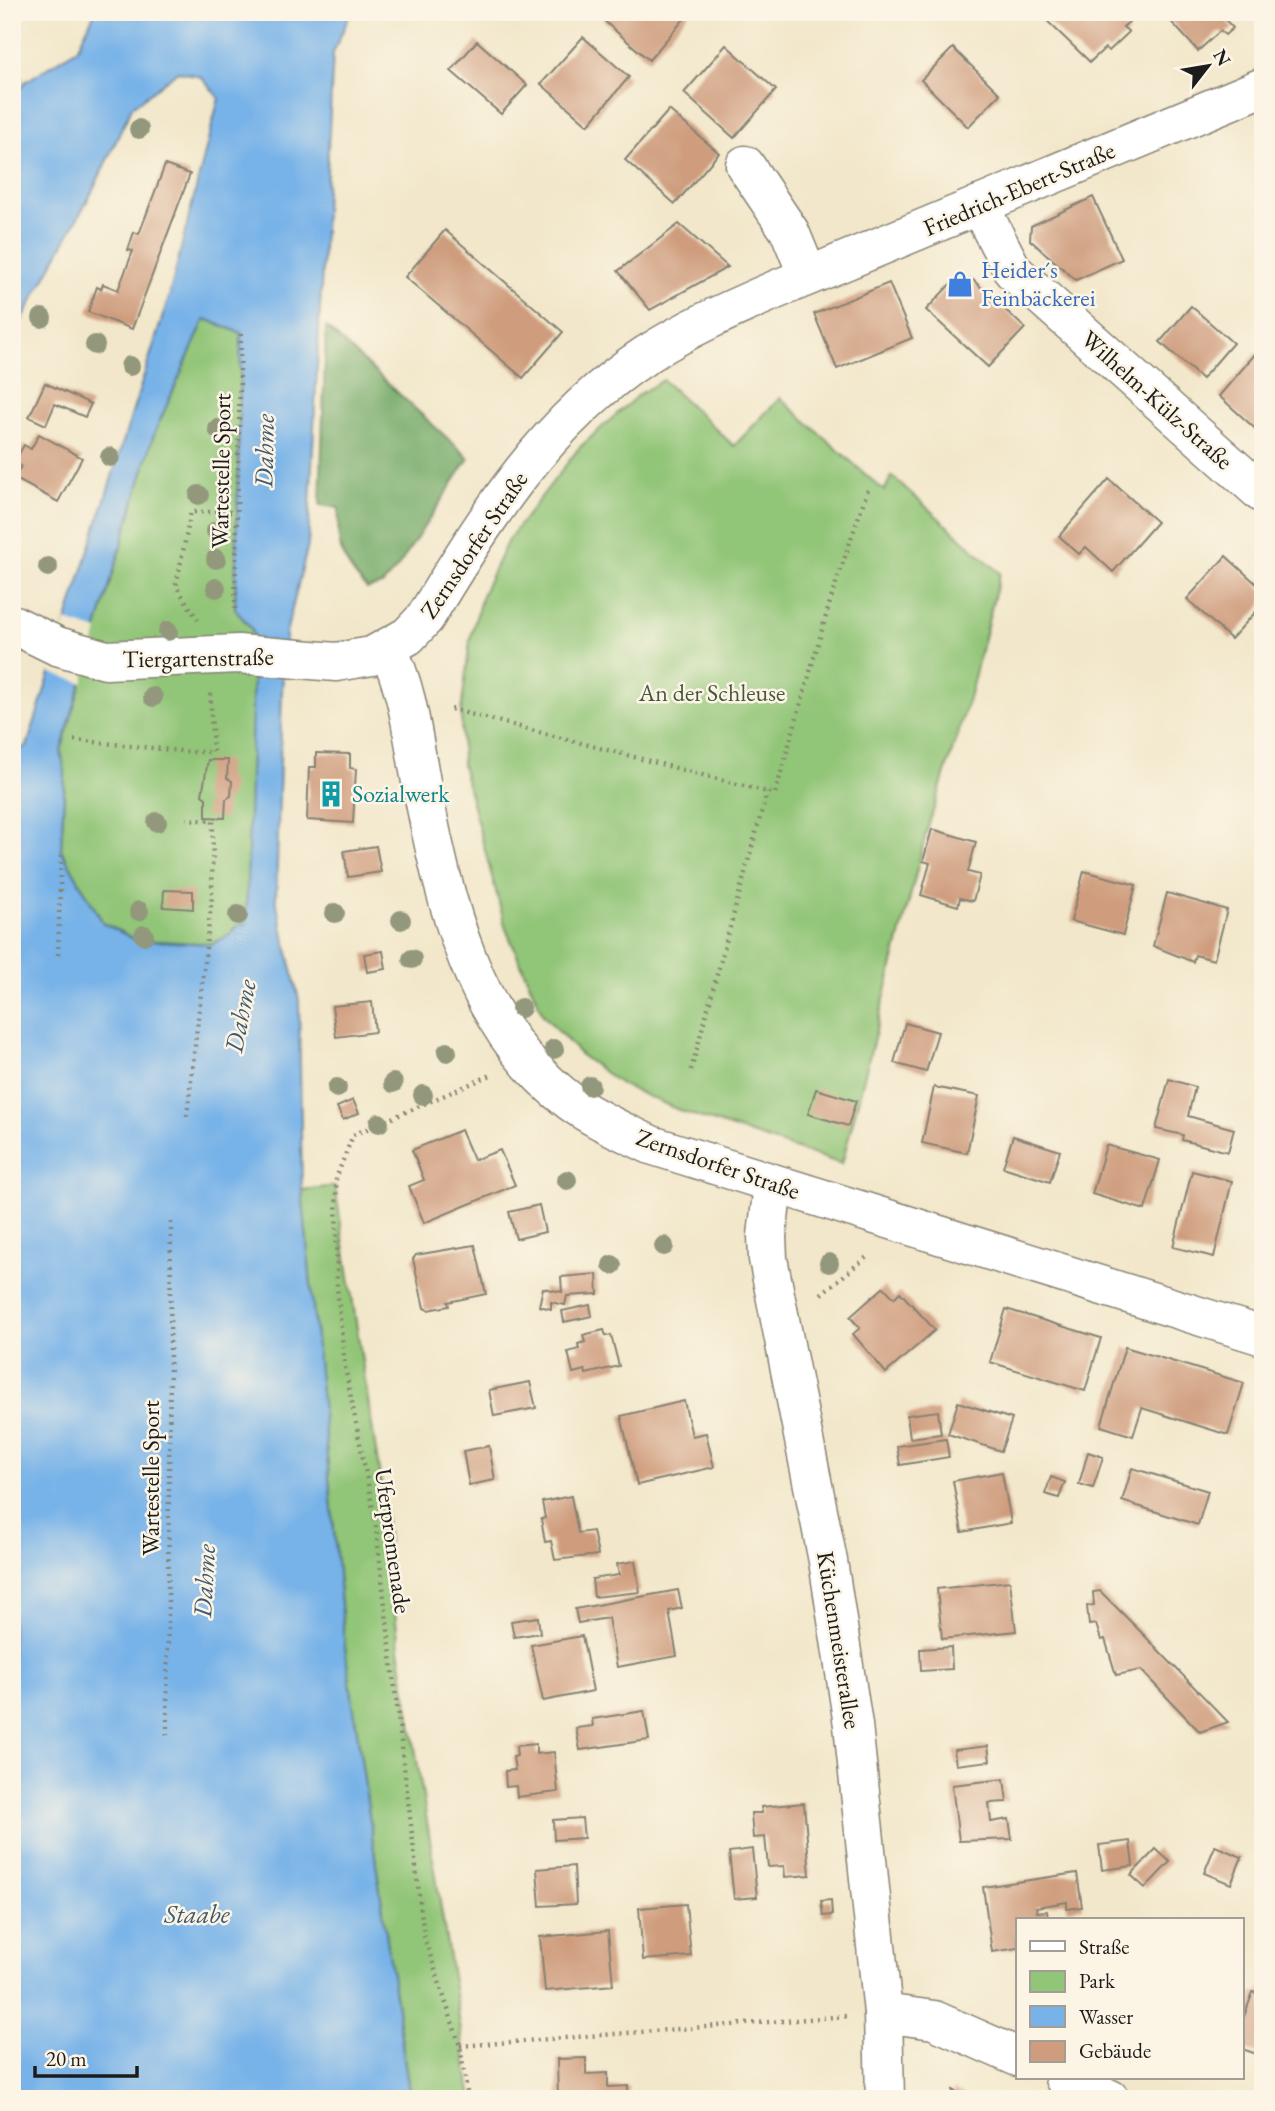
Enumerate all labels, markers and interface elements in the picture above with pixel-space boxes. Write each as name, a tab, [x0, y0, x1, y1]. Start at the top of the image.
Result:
north arrow	[1174, 32, 1244, 102]
text: N	[1207, 44, 1237, 71]
street label: Friedrich-Ebert-Straße	[918, 134, 1119, 243]
place label: Heider´s Feinbäckerei	[981, 254, 1096, 313]
shop icon: Heider´s Feinbäckerei	[945, 269, 975, 299]
street label: Wilhelm-Külz-Straße	[1075, 323, 1240, 476]
street label: Wartestelle Sport	[204, 393, 237, 549]
water label: Dahme	[246, 413, 282, 489]
street label: Zernsdorfer Straße	[413, 465, 534, 624]
street label: Tiergartenstraße	[122, 641, 274, 674]
park label: An der Schleuse	[638, 677, 785, 708]
place label: Sozialwerk	[352, 778, 450, 809]
building icon: Sozialwerk	[316, 779, 346, 809]
water label: Dahme	[216, 975, 264, 1056]
street label: Zernsdorfer Straße	[632, 1121, 804, 1206]
street label: Wartestelle Sport	[135, 1400, 166, 1556]
street label: Uferpromenade	[368, 1466, 419, 1616]
water label: Dahme	[185, 1542, 223, 1620]
street label: Küchenmeisterallee	[810, 1549, 869, 1731]
water label: Staabe	[163, 1897, 231, 1931]
legend	[1016, 1918, 1244, 2080]
text: Straße	[1079, 1933, 1130, 1960]
text: Park	[1079, 1967, 1116, 1994]
text: Wasser	[1079, 2003, 1133, 2030]
scale bar	[35, 2034, 136, 2078]
text: Gebäude	[1079, 2037, 1151, 2064]
text: 20 m	[46, 2045, 87, 2072]

